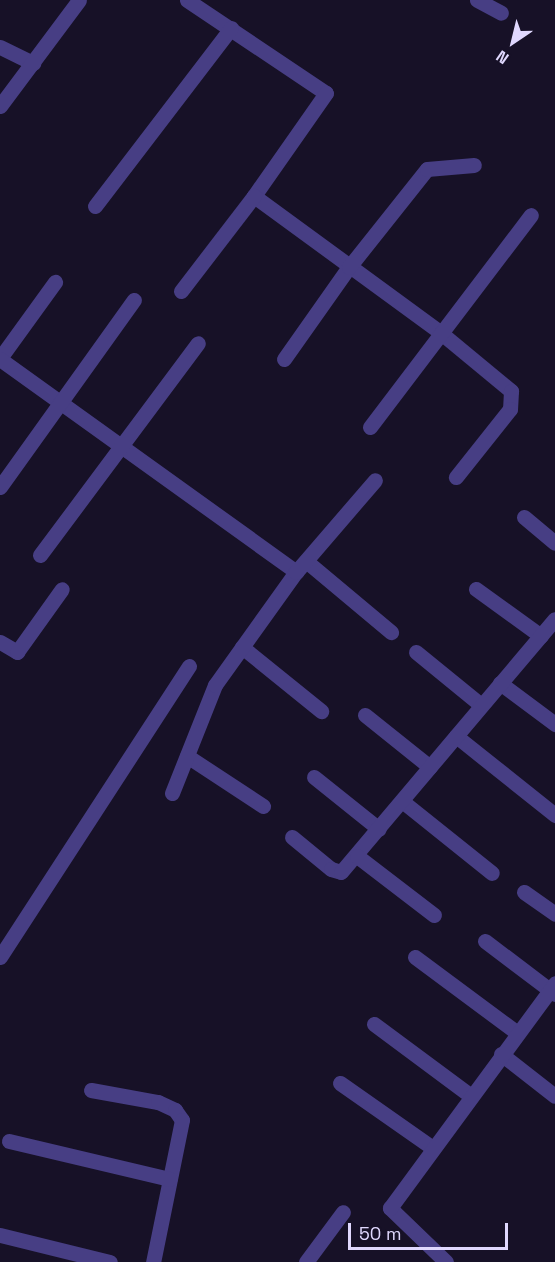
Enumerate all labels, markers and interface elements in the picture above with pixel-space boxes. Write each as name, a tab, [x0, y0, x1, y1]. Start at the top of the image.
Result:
north arrow	[483, 12, 543, 72]
text: N	[492, 45, 513, 69]
scale bar	[351, 1211, 512, 1249]
text: 50 m	[359, 1222, 401, 1245]

